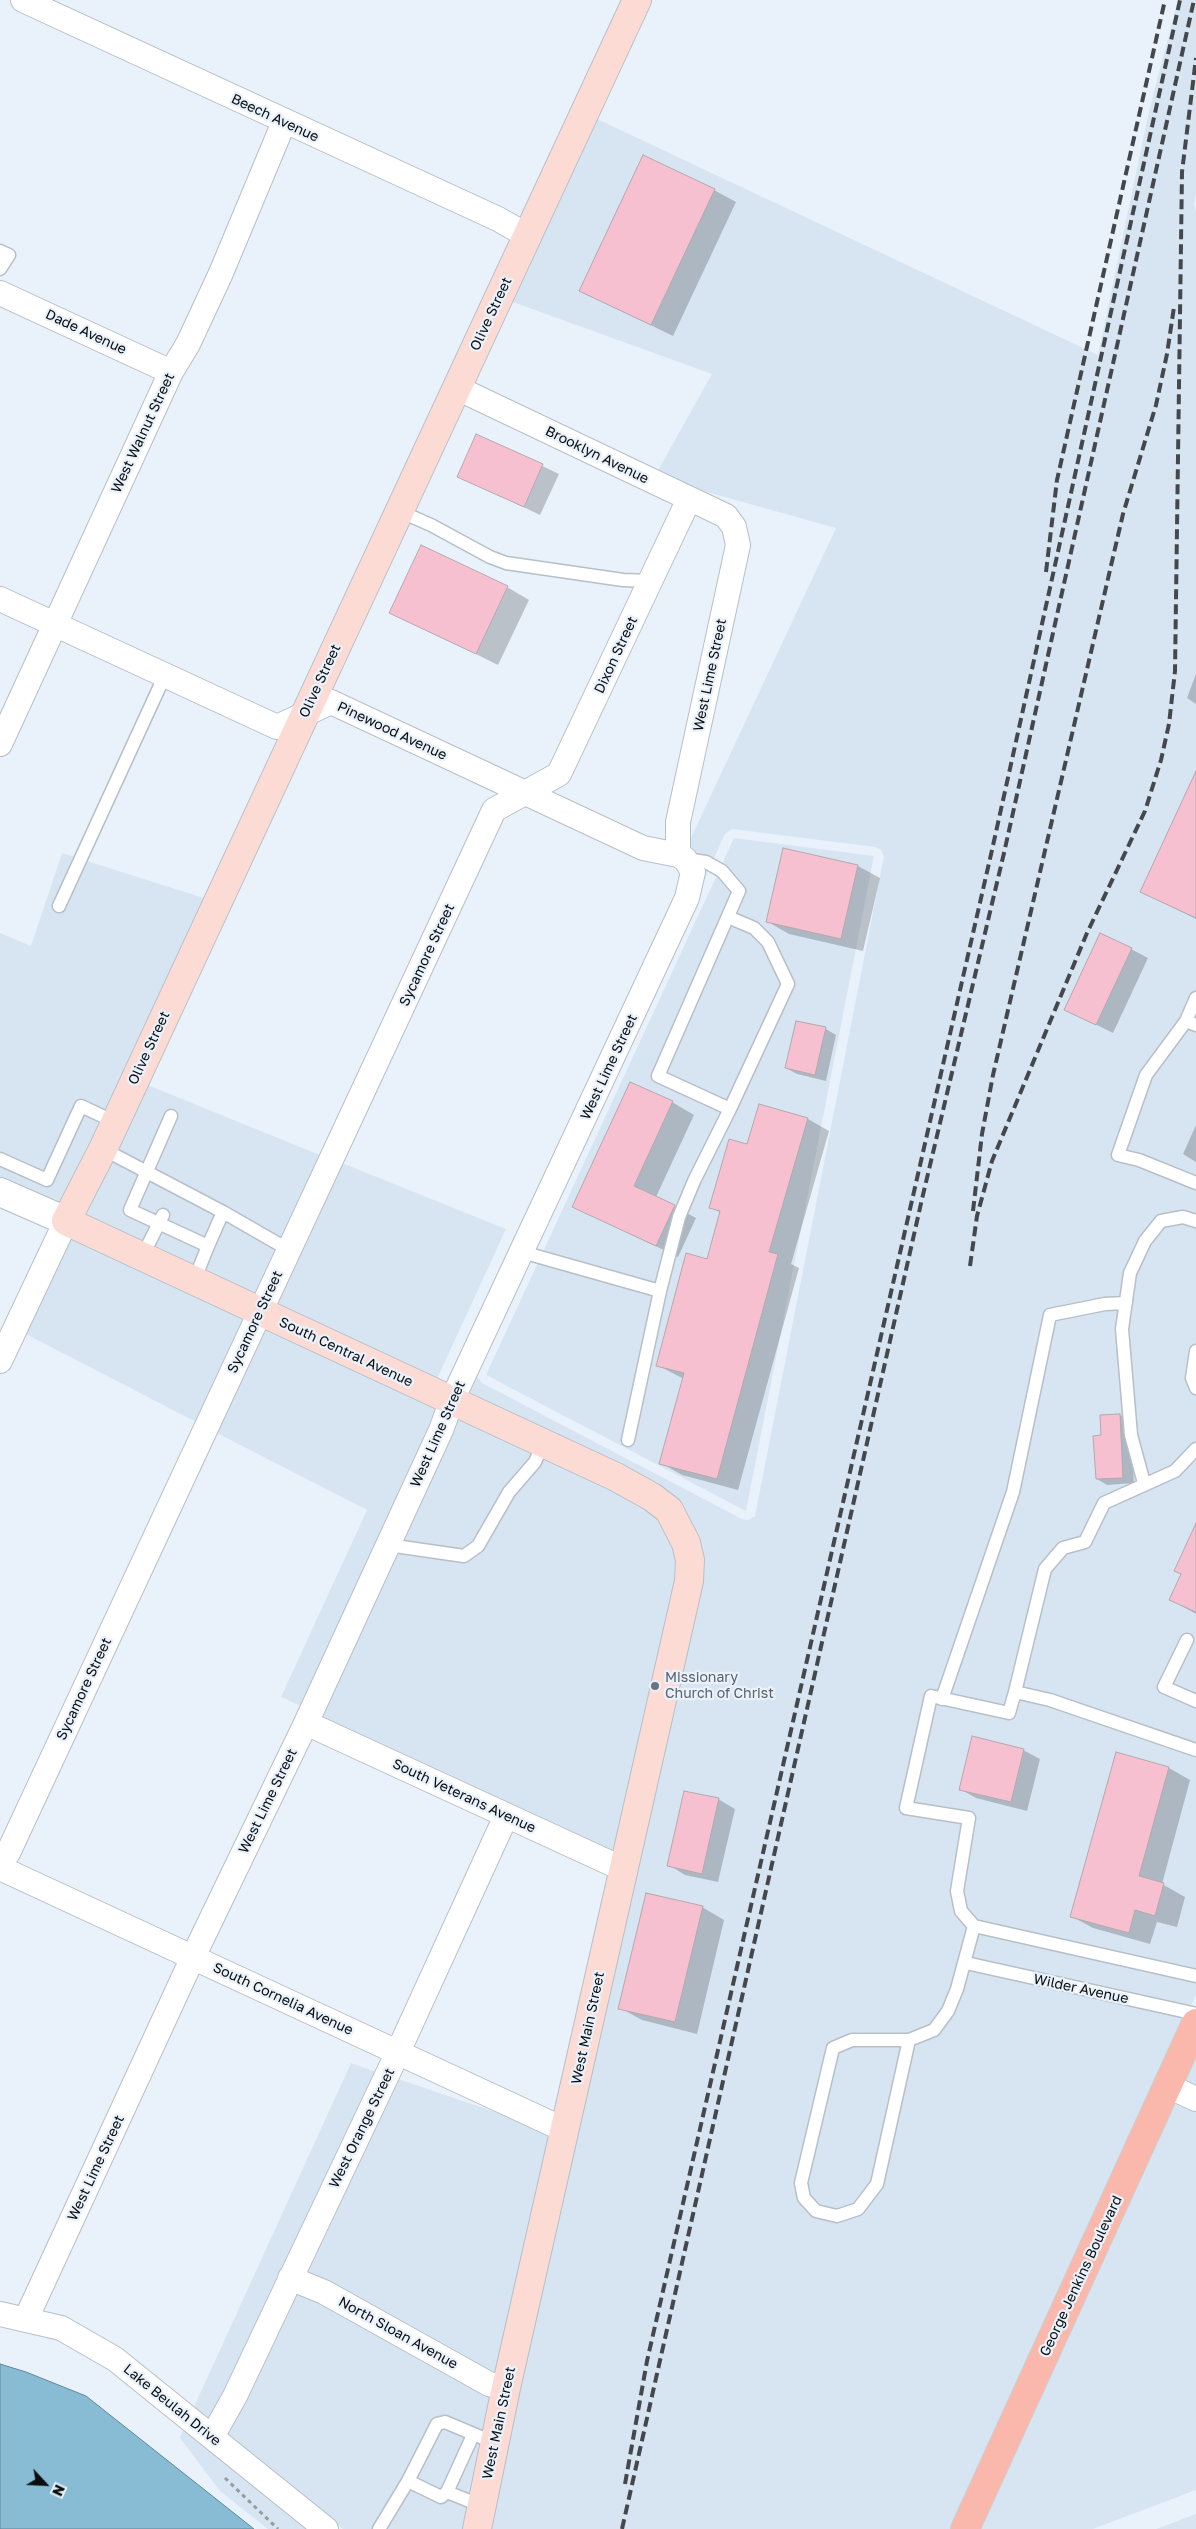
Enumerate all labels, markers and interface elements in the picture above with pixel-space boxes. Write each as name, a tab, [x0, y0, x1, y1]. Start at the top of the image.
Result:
street label: Beech Avenue	[229, 90, 321, 146]
street label: Olive Street	[467, 275, 515, 353]
street label: Dade Avenue	[43, 306, 129, 358]
street label: West Walnut Street	[108, 370, 178, 496]
street label: Brooklyn Avenue	[543, 423, 651, 487]
street label: Dixon Street	[591, 614, 641, 696]
street label: West Lime Street	[690, 617, 730, 733]
street label: Olive Street	[296, 642, 344, 720]
street label: Pinewood Avenue	[335, 698, 449, 764]
street label: Sycamore Street	[396, 901, 458, 1009]
street label: Olive Street	[125, 1009, 173, 1087]
street label: West Lime Street	[577, 1011, 641, 1123]
street label: Sycamore Street	[224, 1268, 286, 1376]
street label: South Central Avenue	[276, 1314, 416, 1390]
street label: West Lime Street	[407, 1378, 469, 1490]
street label: Sycamore Street	[53, 1635, 115, 1743]
place label: Missionary Church of Christ	[665, 1670, 774, 1702]
marker: Missionary Church of Christ	[649, 1680, 661, 1692]
street label: West Lime Street	[235, 1746, 301, 1856]
street label: South Veterans Avenue	[390, 1755, 538, 1837]
street label: South Cornelia Avenue	[210, 1959, 356, 2039]
street label: West Main Street	[568, 1970, 608, 2086]
street label: Wilder Avenue	[1032, 1971, 1130, 2007]
street label: West Orange Street	[326, 2065, 398, 2191]
street label: West Lime Street	[64, 2112, 128, 2224]
street label: George Jenkins Boulevard	[1036, 2193, 1126, 2359]
street label: North Sloan Avenue	[335, 2293, 461, 2373]
street label: Lake Beulah Drive	[120, 2361, 224, 2449]
street label: West Main Street	[479, 2365, 519, 2481]
north arrow	[20, 2459, 70, 2509]
text: N	[49, 2482, 69, 2499]

